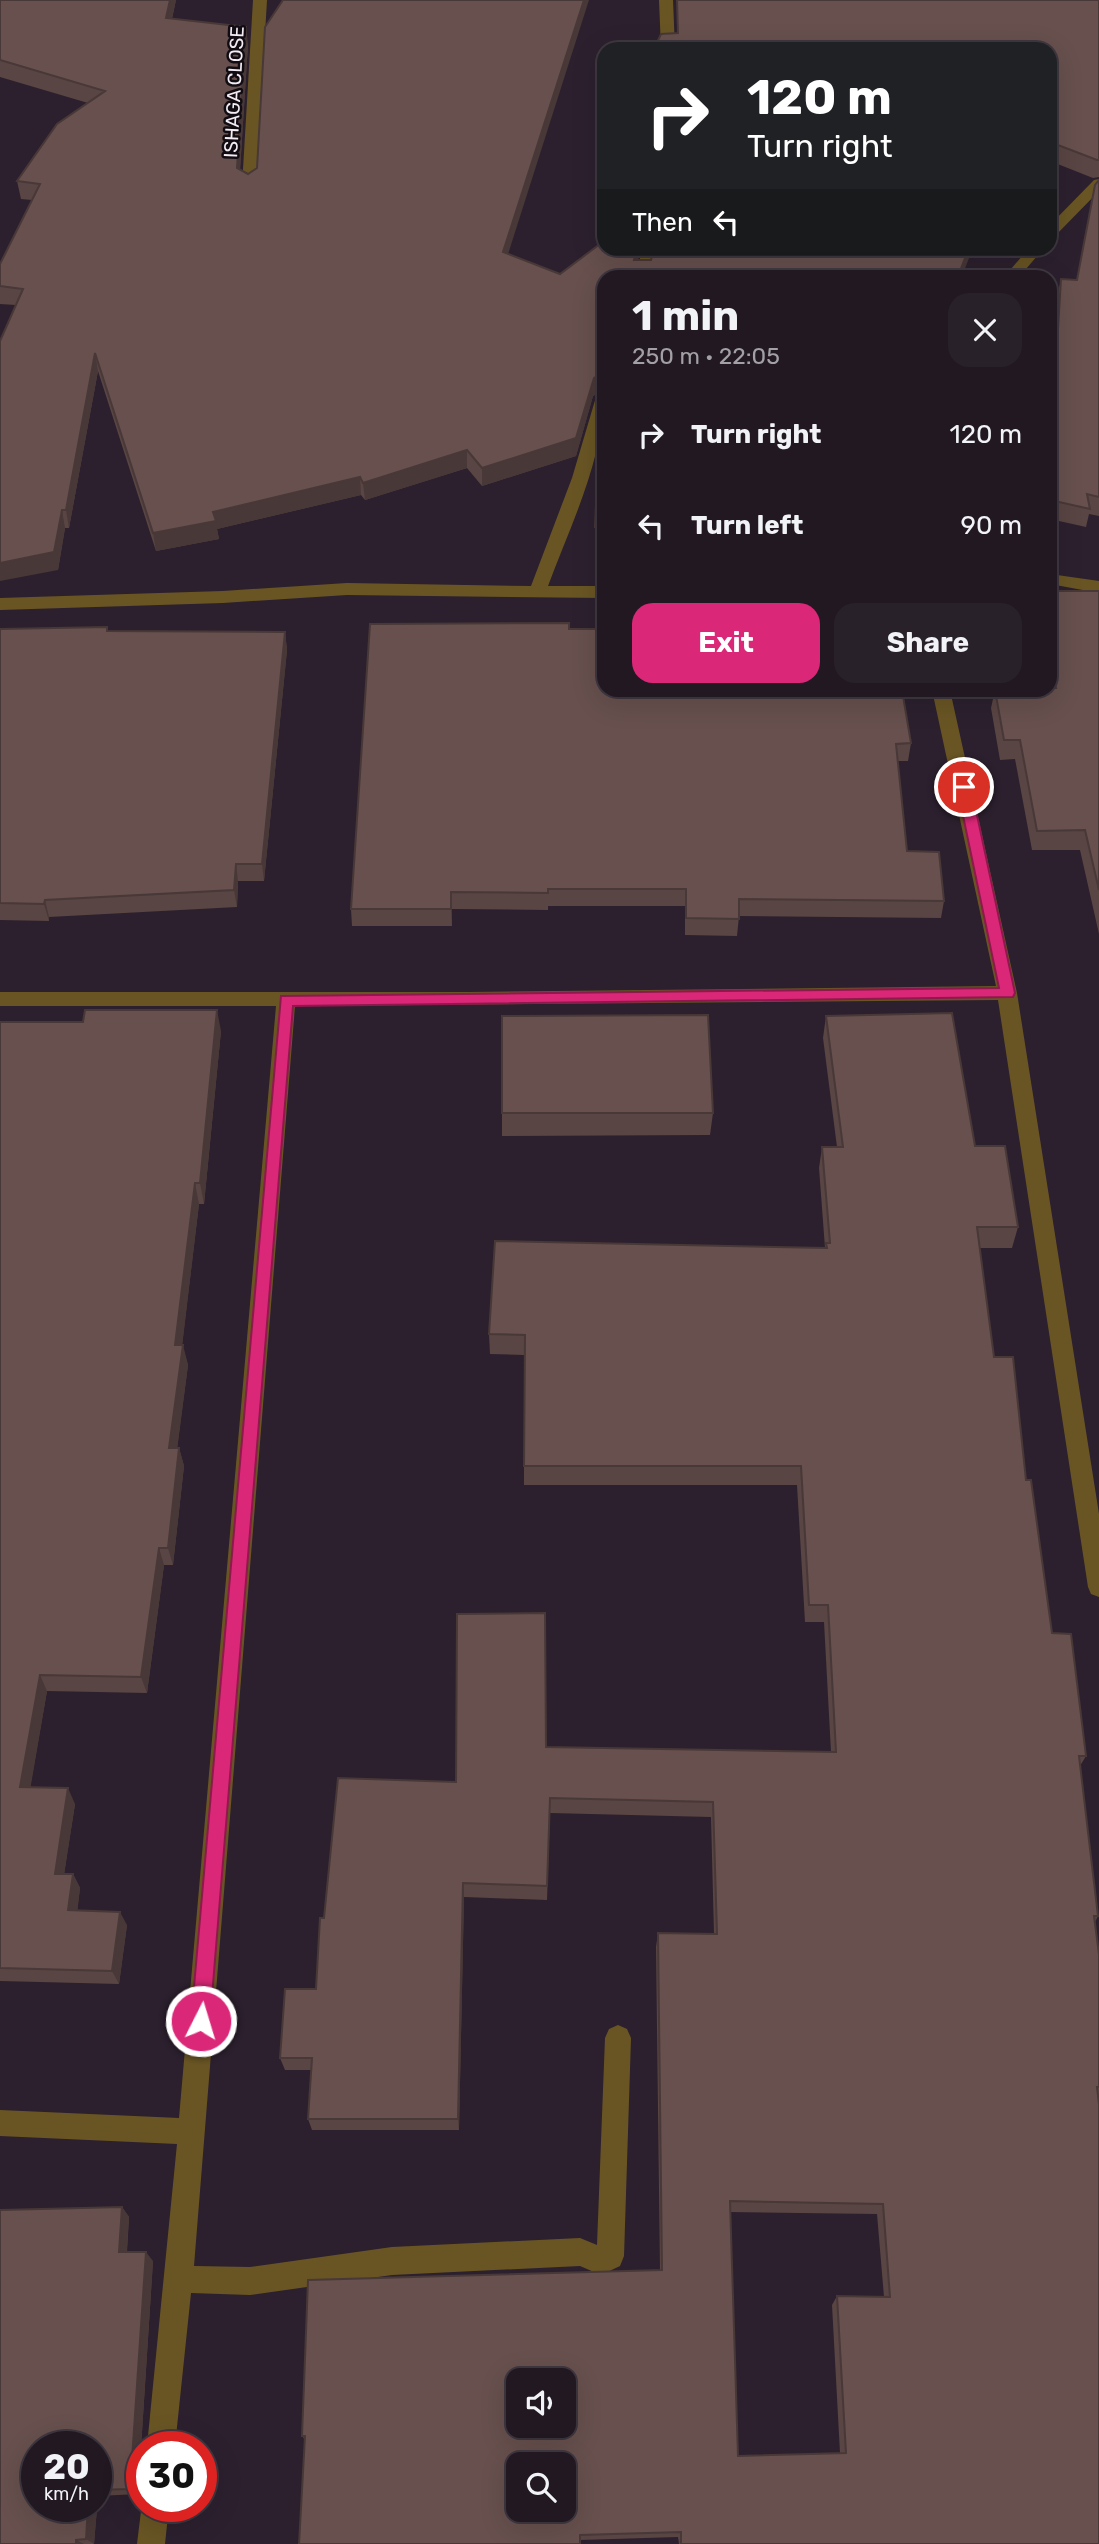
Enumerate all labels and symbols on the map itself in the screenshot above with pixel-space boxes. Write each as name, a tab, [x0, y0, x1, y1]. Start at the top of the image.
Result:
street label: ISHAGA CLOSE	[219, 26, 249, 158]
pin	[934, 757, 994, 817]
position arrow	[164, 1984, 238, 2058]
speed limit sign: 30	[126, 2431, 217, 2522]

